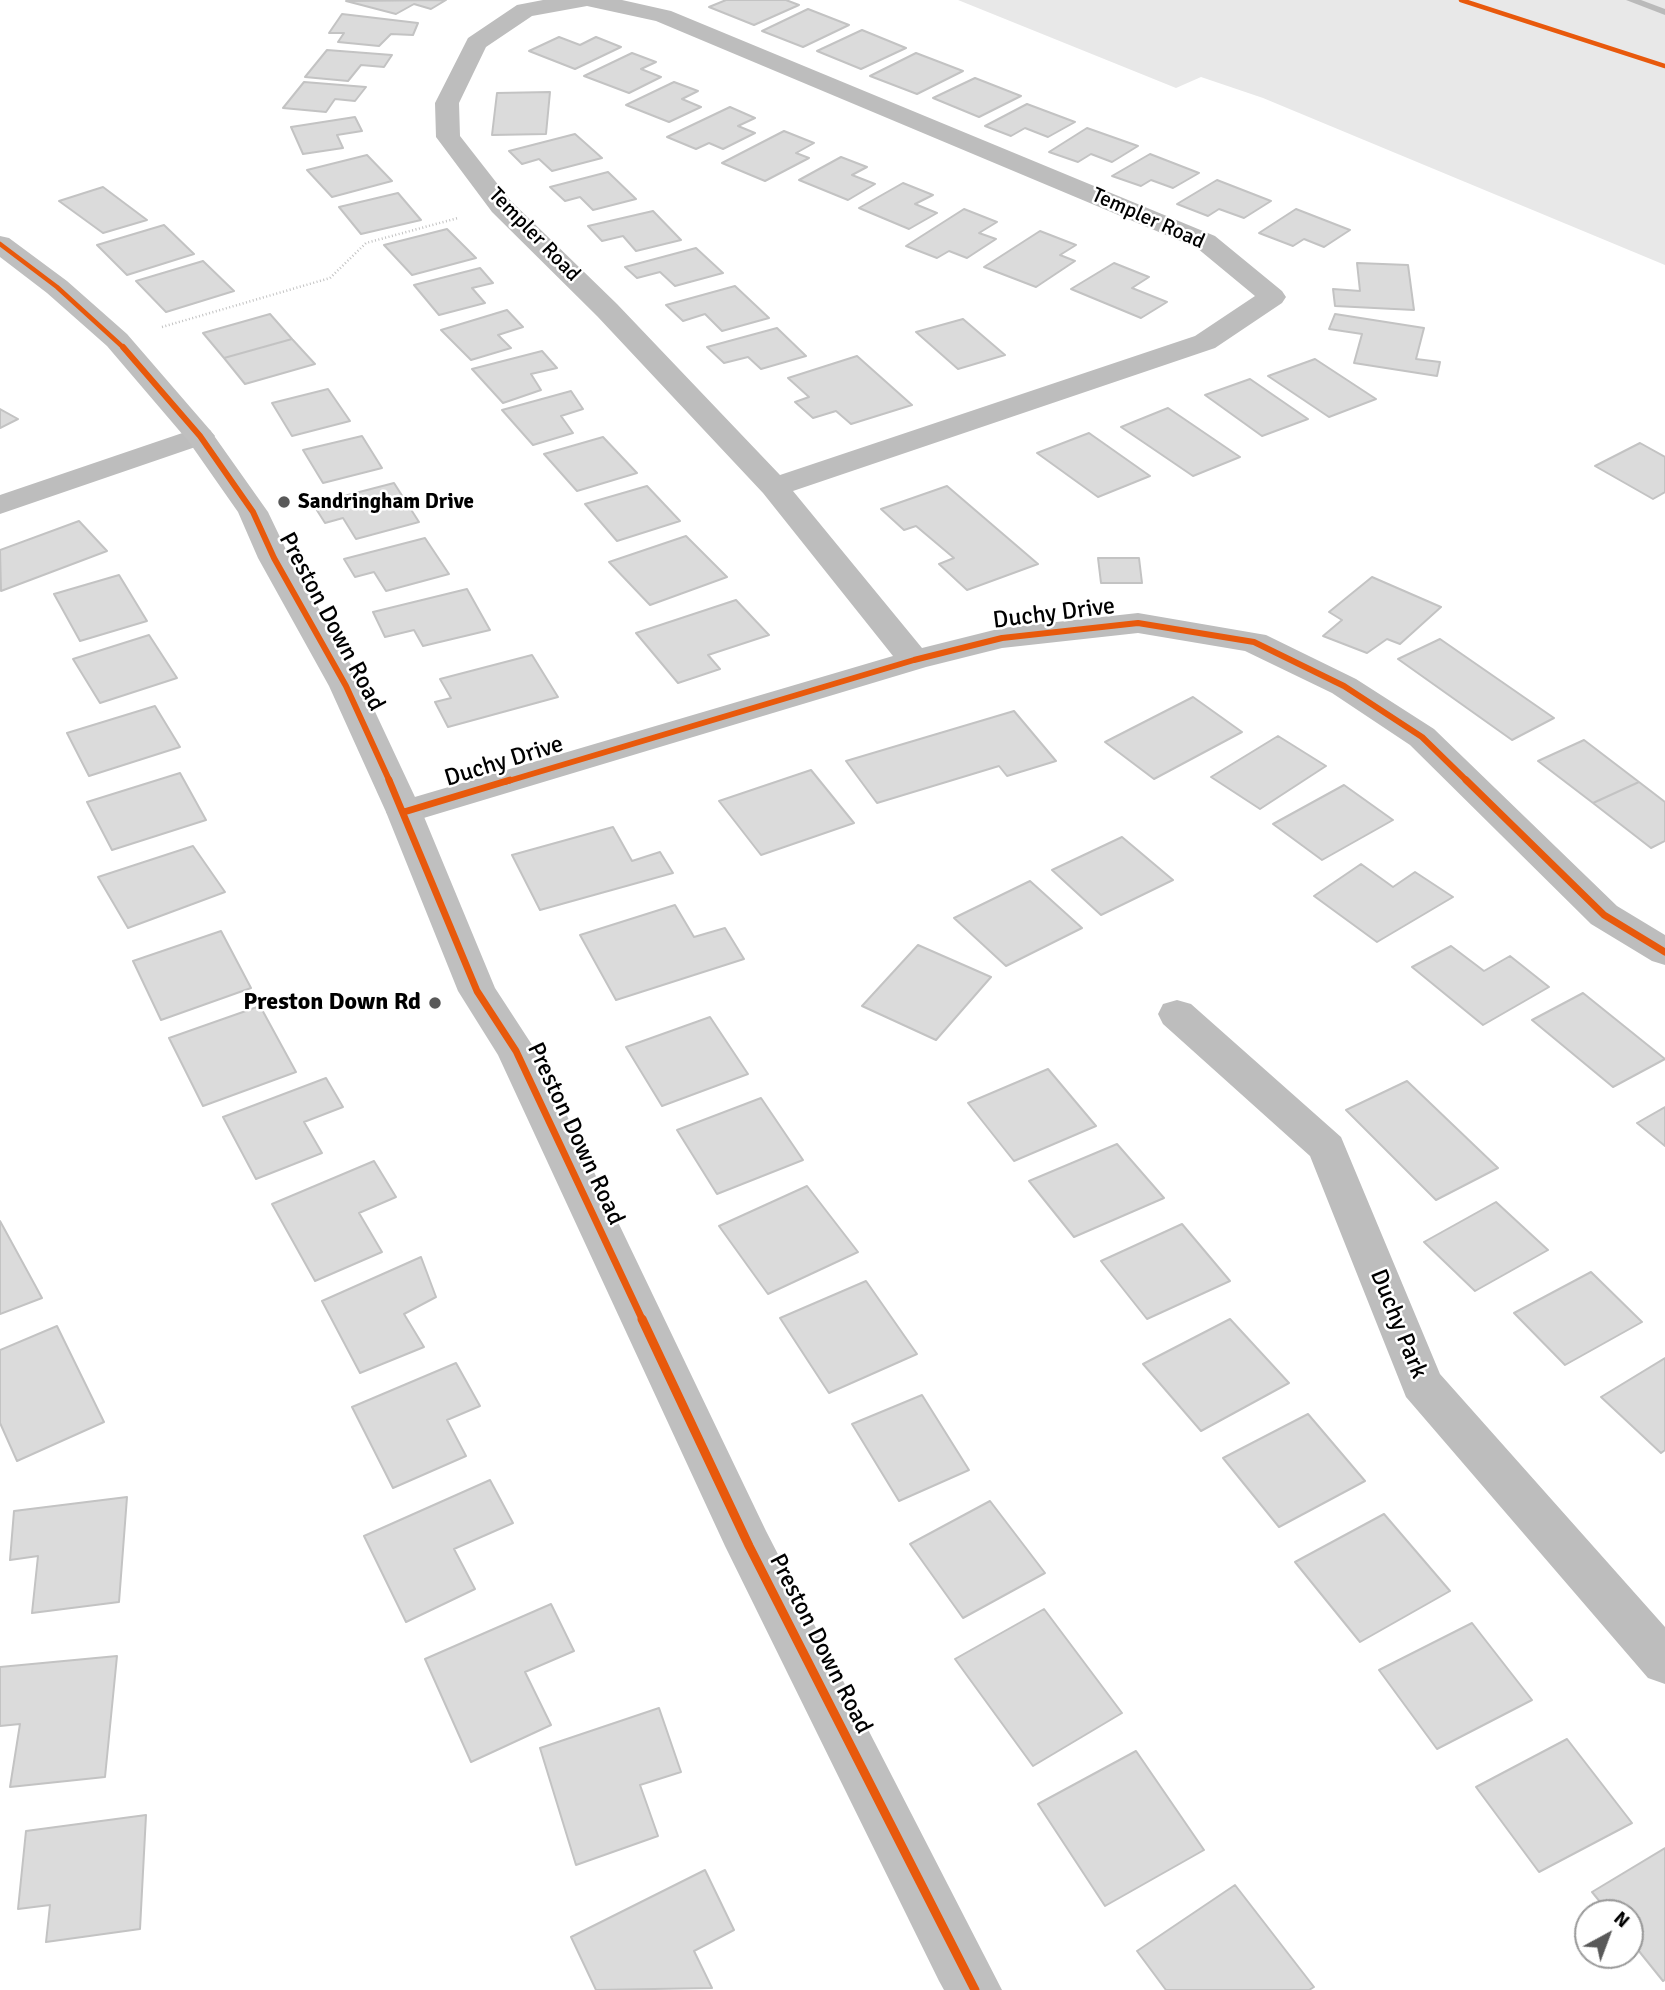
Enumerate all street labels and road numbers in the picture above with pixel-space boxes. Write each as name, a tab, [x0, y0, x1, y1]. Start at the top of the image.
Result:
street label: Templer Road	[483, 183, 585, 287]
street label: Templer Road	[1088, 183, 1208, 255]
street label: Preston Down Road	[272, 528, 390, 716]
street label: Duchy Drive	[991, 592, 1117, 636]
street label: Duchy Drive	[441, 730, 567, 794]
street label: Preston Down Road	[520, 1038, 630, 1230]
street label: Duchy Park	[1363, 1265, 1433, 1383]
street label: Preston Down Road	[762, 1549, 878, 1739]

